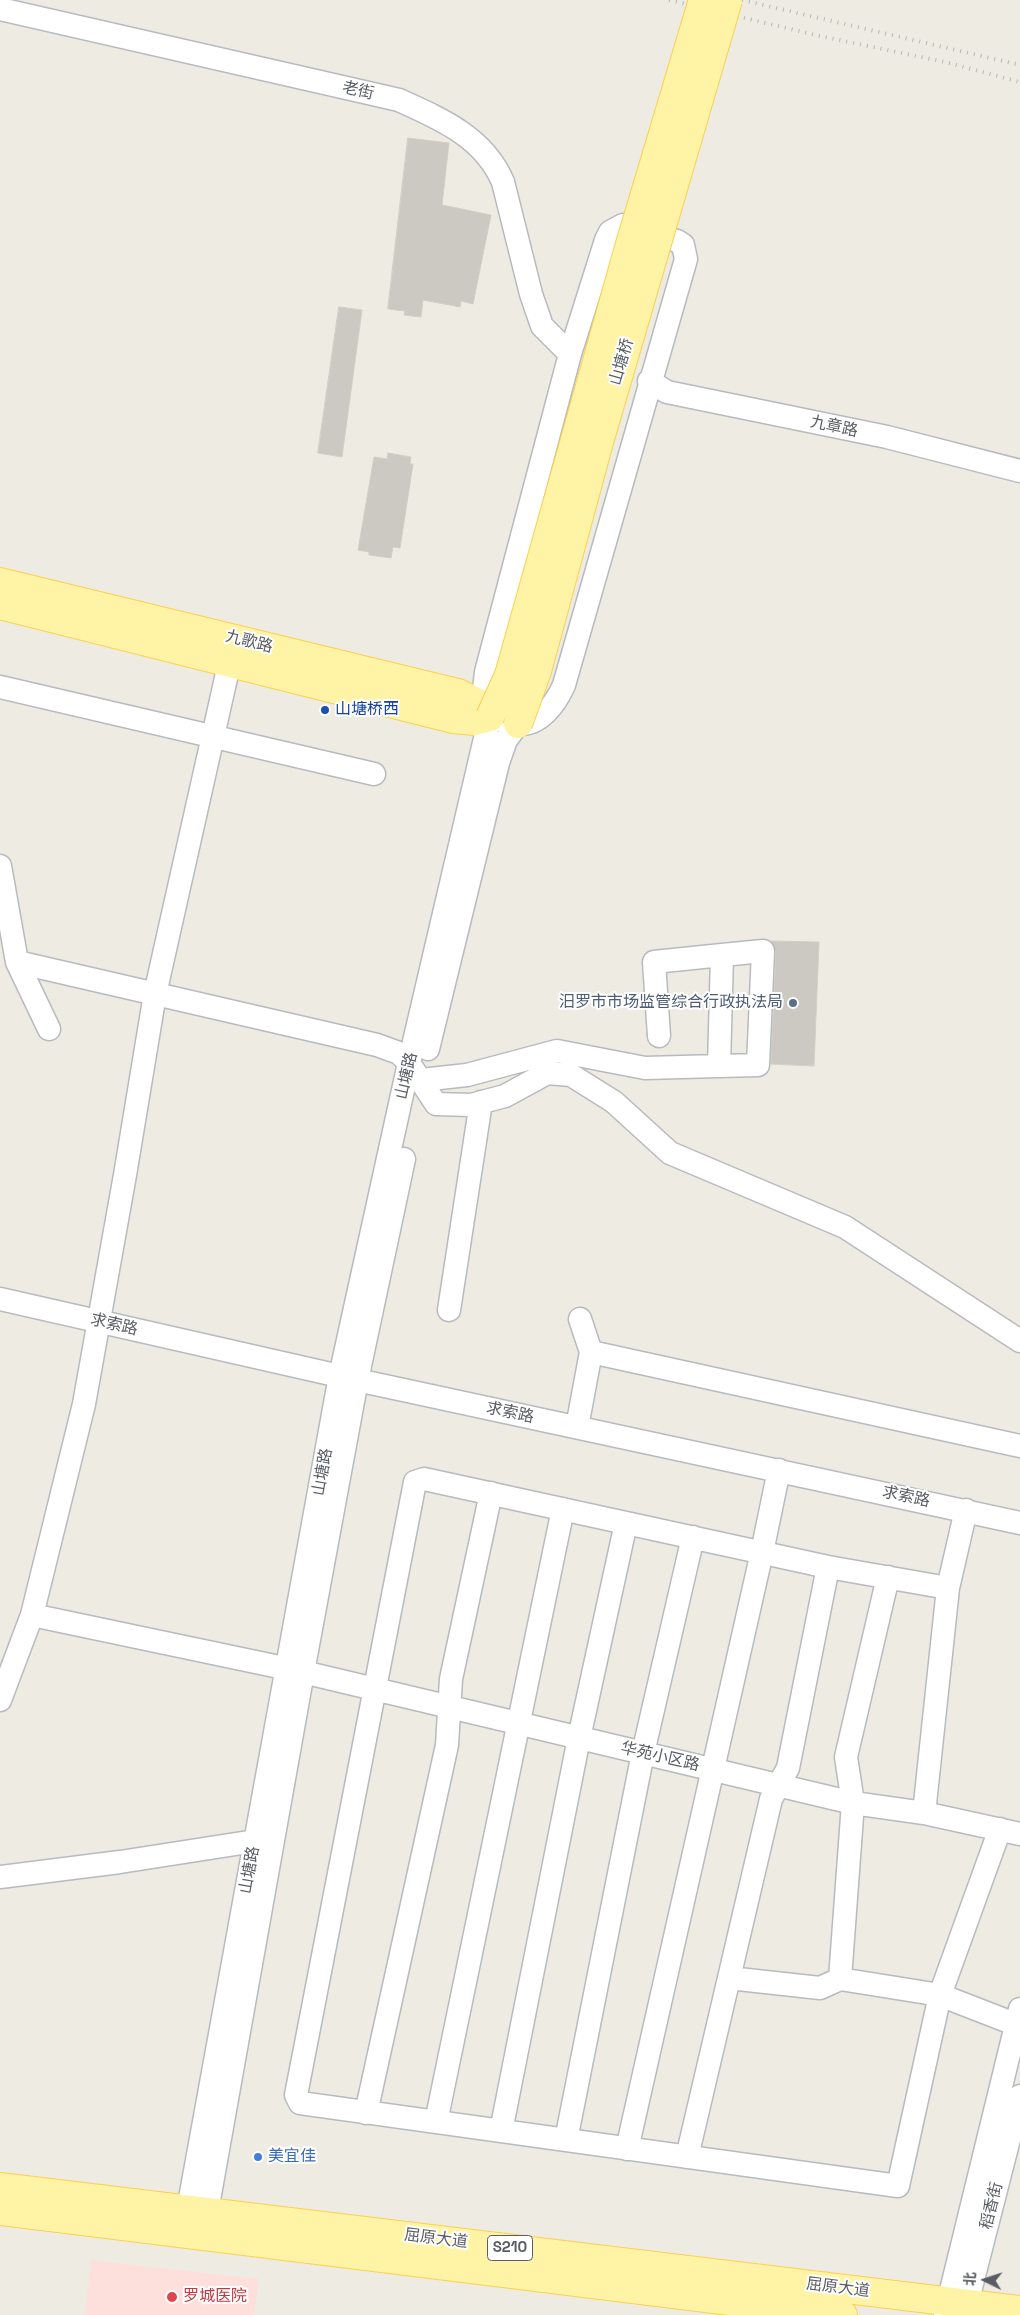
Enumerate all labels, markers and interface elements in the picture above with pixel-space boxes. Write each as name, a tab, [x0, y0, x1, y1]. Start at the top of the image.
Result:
street label: 老街	[340, 78, 376, 104]
street label: 山塘桥	[606, 336, 638, 388]
street label: 九章路	[809, 413, 859, 441]
street label: 九歌路	[223, 627, 275, 657]
place label: 山塘桥西	[335, 700, 399, 720]
marker: 山塘桥西	[319, 704, 331, 716]
place label: 汨罗市市场监管综合行政执法局	[559, 993, 783, 1013]
marker: 汨罗市市场监管综合行政执法局	[787, 997, 799, 1009]
street label: 山塘路	[392, 1050, 422, 1102]
street label: 求索路	[88, 1310, 140, 1340]
street label: 求索路	[485, 1399, 535, 1427]
street label: 山塘路	[309, 1447, 337, 1497]
street label: 求索路	[881, 1483, 931, 1511]
street label: 华苑小区路	[619, 1739, 701, 1775]
street label: 山塘路	[236, 1845, 264, 1895]
place label: 美宜佳	[268, 2147, 316, 2167]
marker: 美宜佳	[252, 2151, 264, 2163]
street label: 稻香街	[977, 2180, 1007, 2232]
street label: 屈原大道	[403, 2226, 469, 2252]
road number: S210	[488, 2236, 532, 2260]
north arrow	[960, 2255, 1010, 2305]
text: 北	[961, 2271, 980, 2287]
street label: 屈原大道	[805, 2275, 871, 2301]
place label: 罗城医院	[183, 2287, 247, 2307]
marker: 罗城医院	[165, 2290, 179, 2304]

